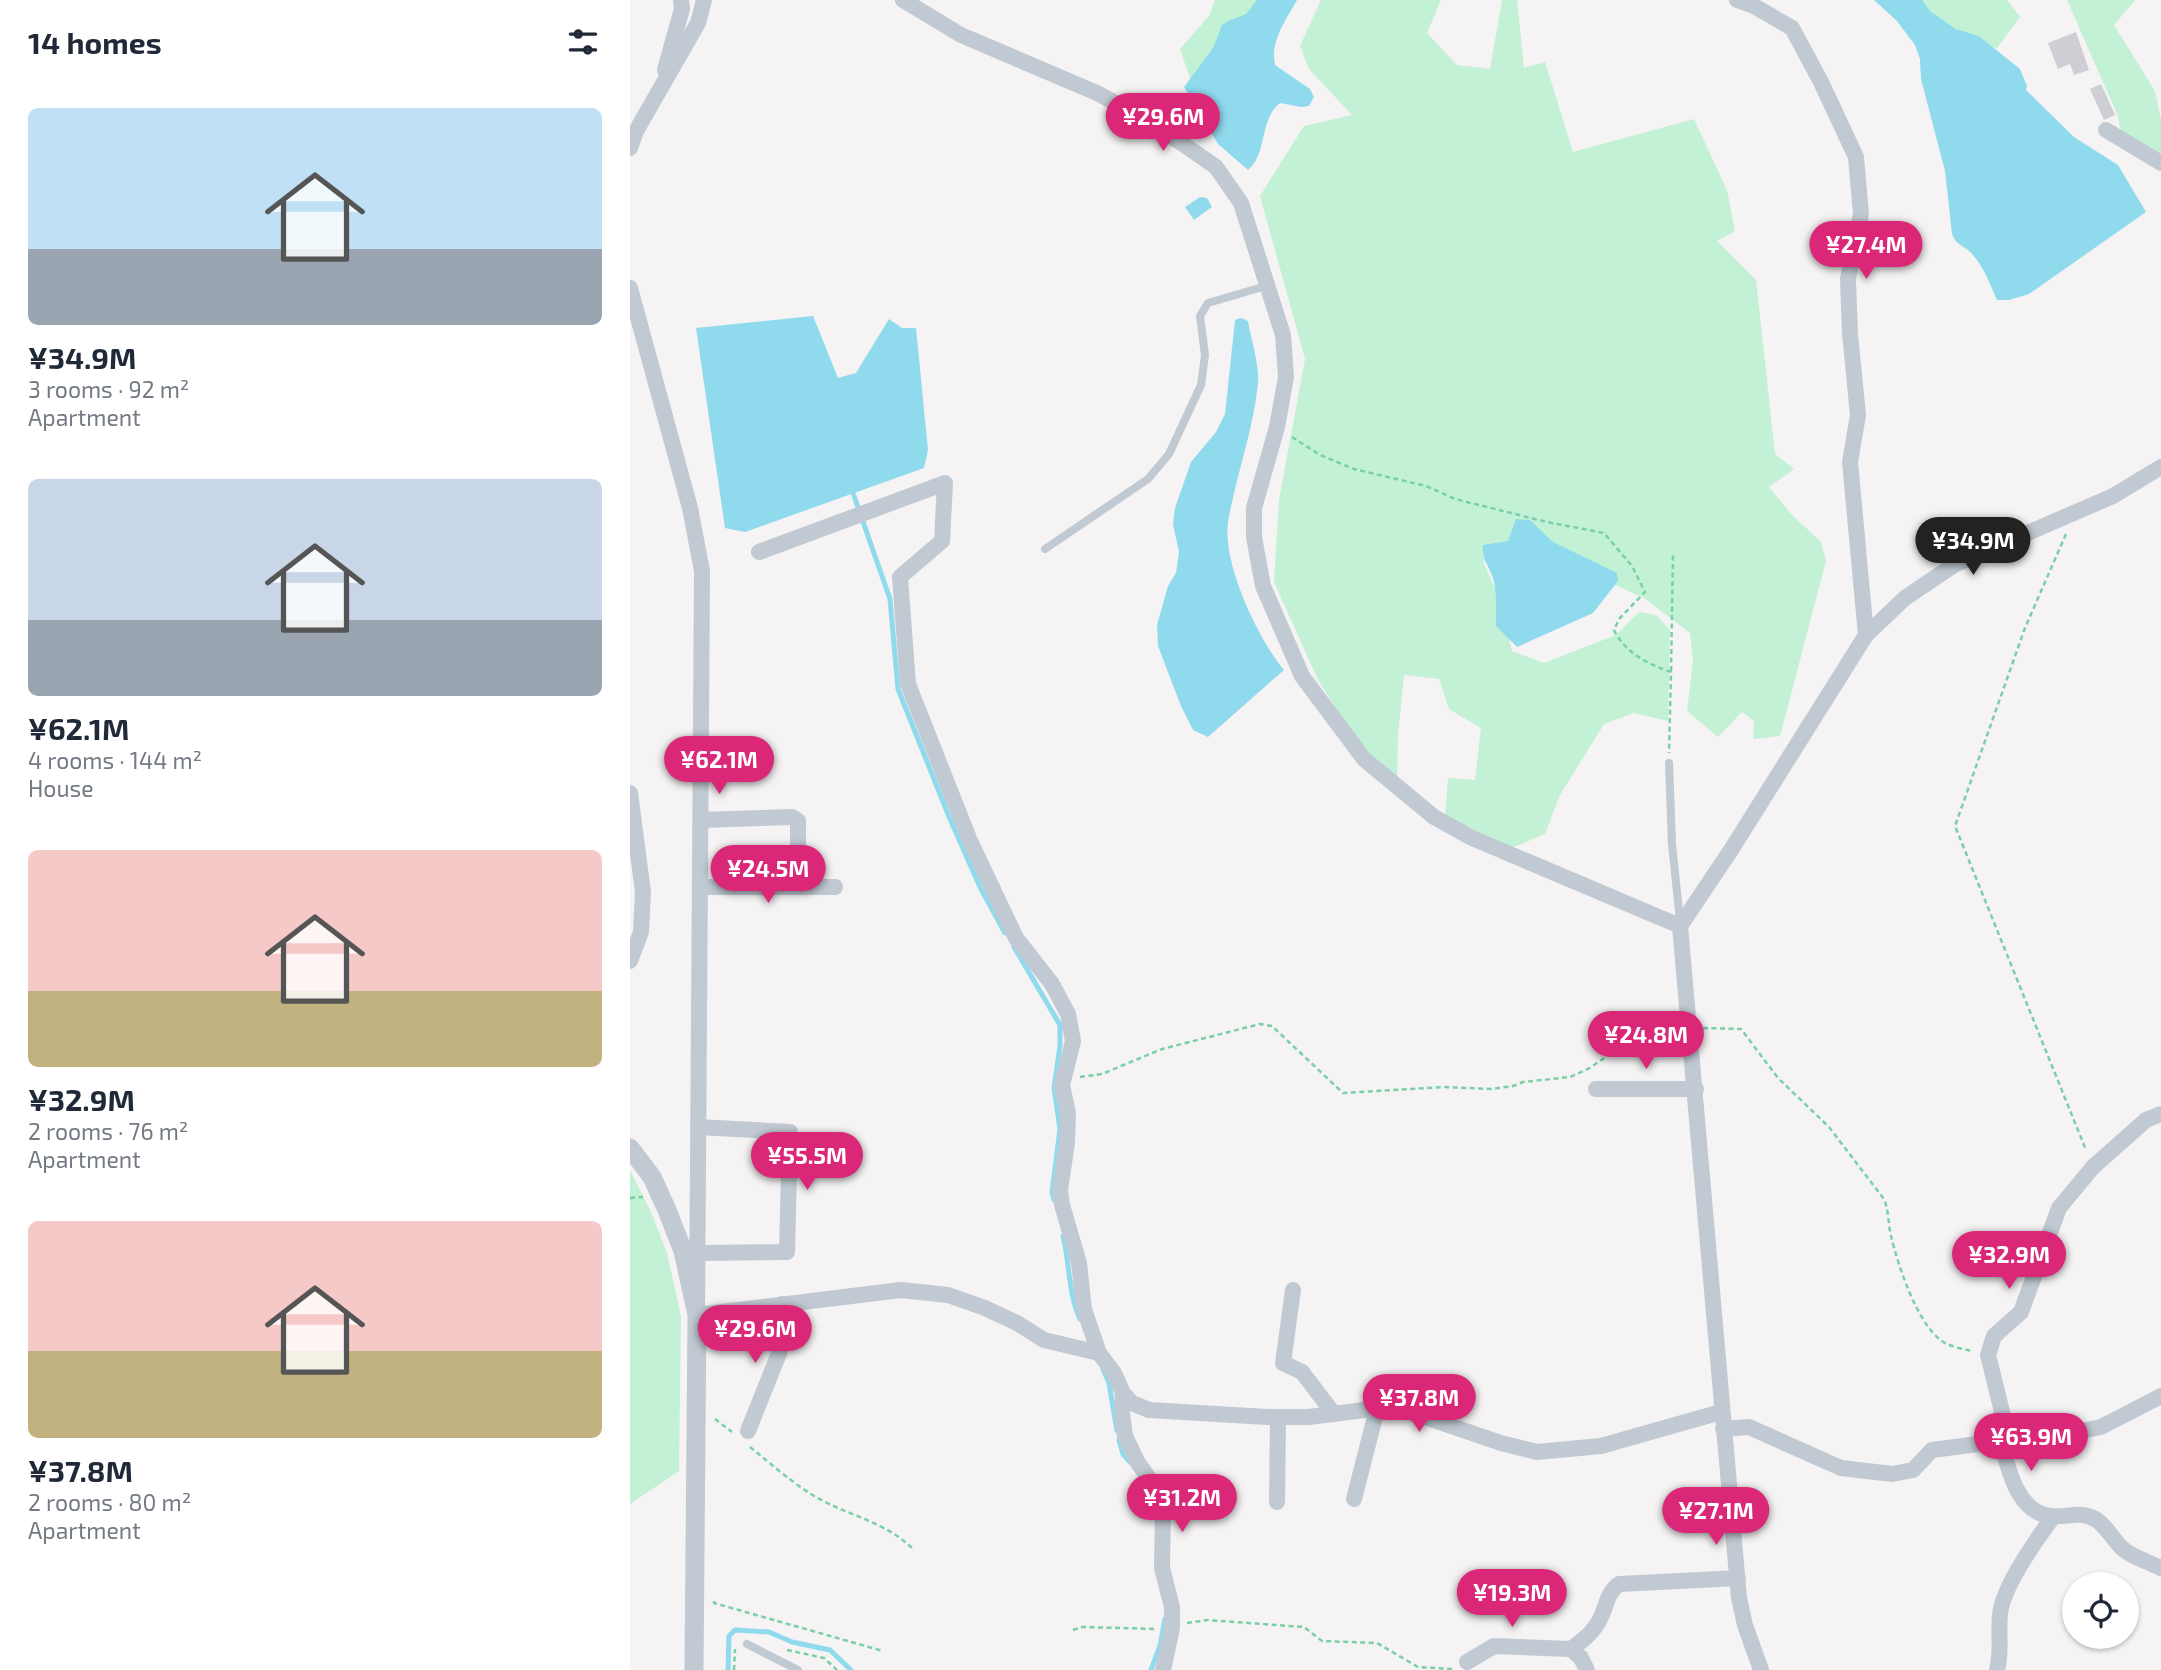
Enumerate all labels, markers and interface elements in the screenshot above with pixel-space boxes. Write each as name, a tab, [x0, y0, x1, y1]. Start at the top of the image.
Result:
icon: filters	[564, 23, 602, 61]
text: 14 homes	[28, 24, 162, 60]
pin: ¥29.6M	[1106, 94, 1220, 153]
text: ¥29.6M	[1122, 102, 1204, 130]
icon: home	[252, 154, 378, 280]
pin: ¥27.4M	[1809, 222, 1923, 281]
text: ¥27.4M	[1825, 230, 1907, 258]
text: ¥34.9M	[28, 339, 137, 375]
text: 3 rooms · 92 m²	[28, 375, 189, 403]
text: Apartment	[28, 403, 141, 431]
pin: ¥34.9M	[1916, 518, 2030, 577]
icon: home	[252, 525, 378, 651]
text: ¥34.9M	[1931, 526, 2015, 554]
text: ¥62.1M	[28, 710, 129, 746]
pin: ¥62.1M	[662, 736, 776, 796]
text: ¥62.1M	[680, 745, 758, 773]
text: 4 rooms · 144 m²	[28, 746, 202, 774]
text: House	[28, 774, 94, 802]
pin: ¥24.5M	[711, 846, 825, 905]
text: ¥24.5M	[727, 854, 809, 882]
icon: home	[252, 896, 378, 1022]
pin: ¥24.8M	[1589, 1012, 1703, 1071]
text: ¥24.8M	[1604, 1020, 1688, 1048]
text: ¥32.9M	[28, 1081, 135, 1117]
text: 2 rooms · 76 m²	[28, 1117, 188, 1145]
pin: ¥55.5M	[750, 1132, 864, 1192]
text: ¥55.5M	[767, 1141, 847, 1169]
text: Apartment	[28, 1145, 141, 1173]
pin: ¥32.9M	[1952, 1232, 2066, 1291]
text: ¥32.9M	[1968, 1240, 2050, 1268]
icon: home	[252, 1267, 378, 1393]
pin: ¥29.6M	[698, 1306, 812, 1365]
text: ¥29.6M	[714, 1314, 796, 1342]
pin: ¥37.8M	[1362, 1374, 1476, 1434]
text: ¥37.8M	[1379, 1383, 1459, 1411]
pin: ¥63.9M	[1974, 1414, 2088, 1473]
text: ¥63.9M	[1990, 1422, 2072, 1450]
text: ¥37.8M	[28, 1452, 133, 1488]
pin: ¥31.2M	[1125, 1474, 1239, 1534]
text: ¥31.2M	[1143, 1483, 1221, 1511]
text: 2 rooms · 80 m²	[28, 1488, 191, 1516]
pin: ¥27.1M	[1659, 1488, 1773, 1547]
text: ¥27.1M	[1678, 1496, 1754, 1524]
text: Apartment	[28, 1516, 141, 1544]
pin: ¥19.3M	[1455, 1570, 1569, 1629]
map controls	[2062, 1572, 2139, 1649]
button: locate	[2062, 1572, 2139, 1649]
text: ¥19.3M	[1473, 1578, 1551, 1606]

